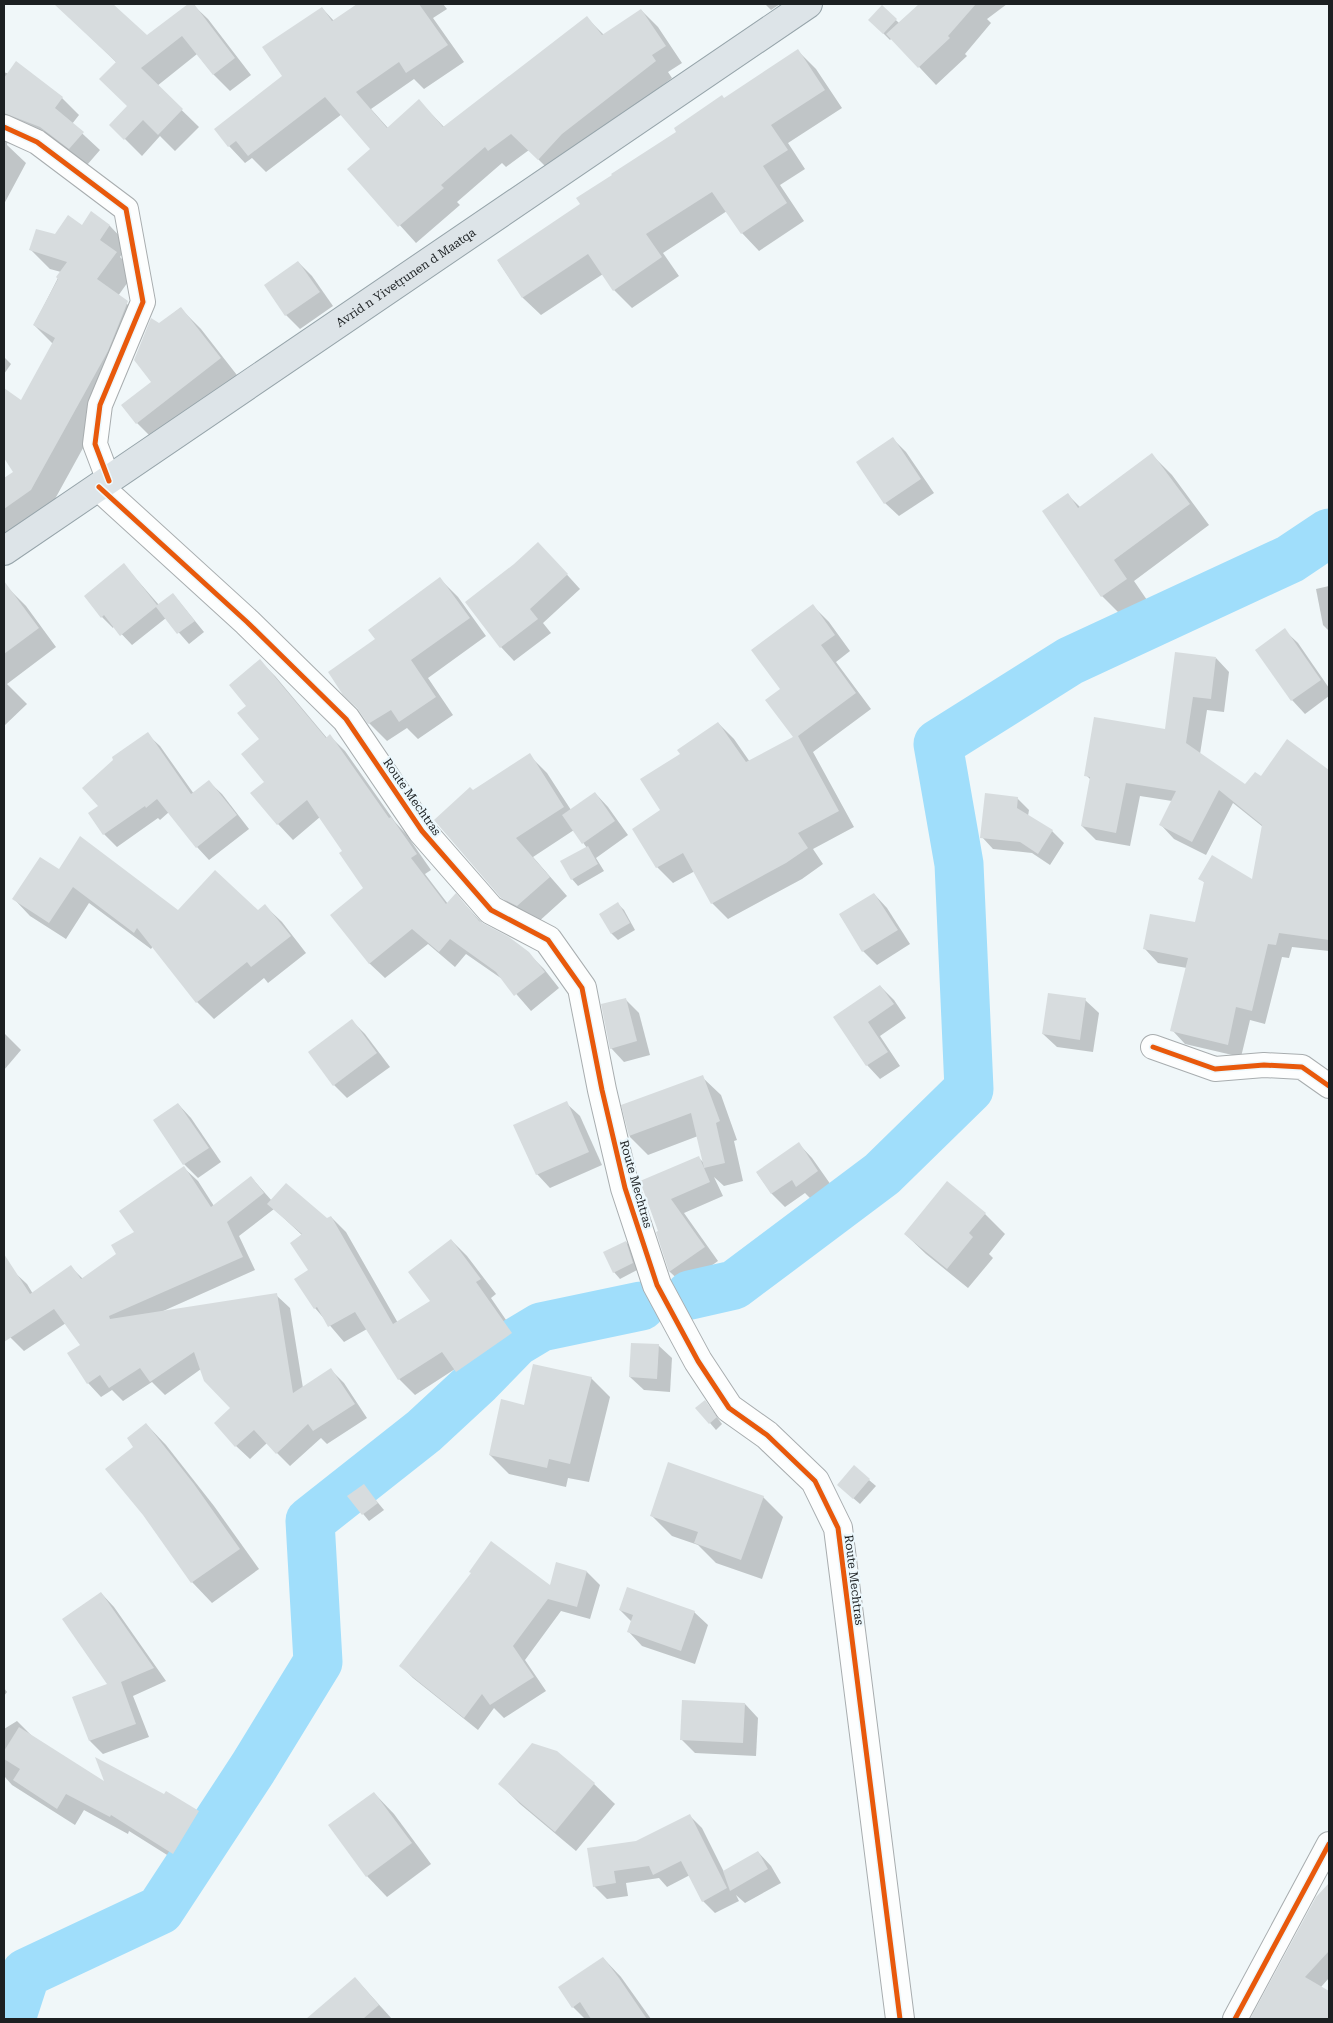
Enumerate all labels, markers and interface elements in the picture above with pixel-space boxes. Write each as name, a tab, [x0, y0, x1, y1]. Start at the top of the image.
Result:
street label: Avrid n Yivetṛunen d Maatqa	[333, 225, 479, 330]
street label: Route Mechtras	[380, 756, 444, 838]
street label: Route Mechtras	[617, 1138, 655, 1230]
street label: Route Mechtras	[842, 1534, 867, 1626]

